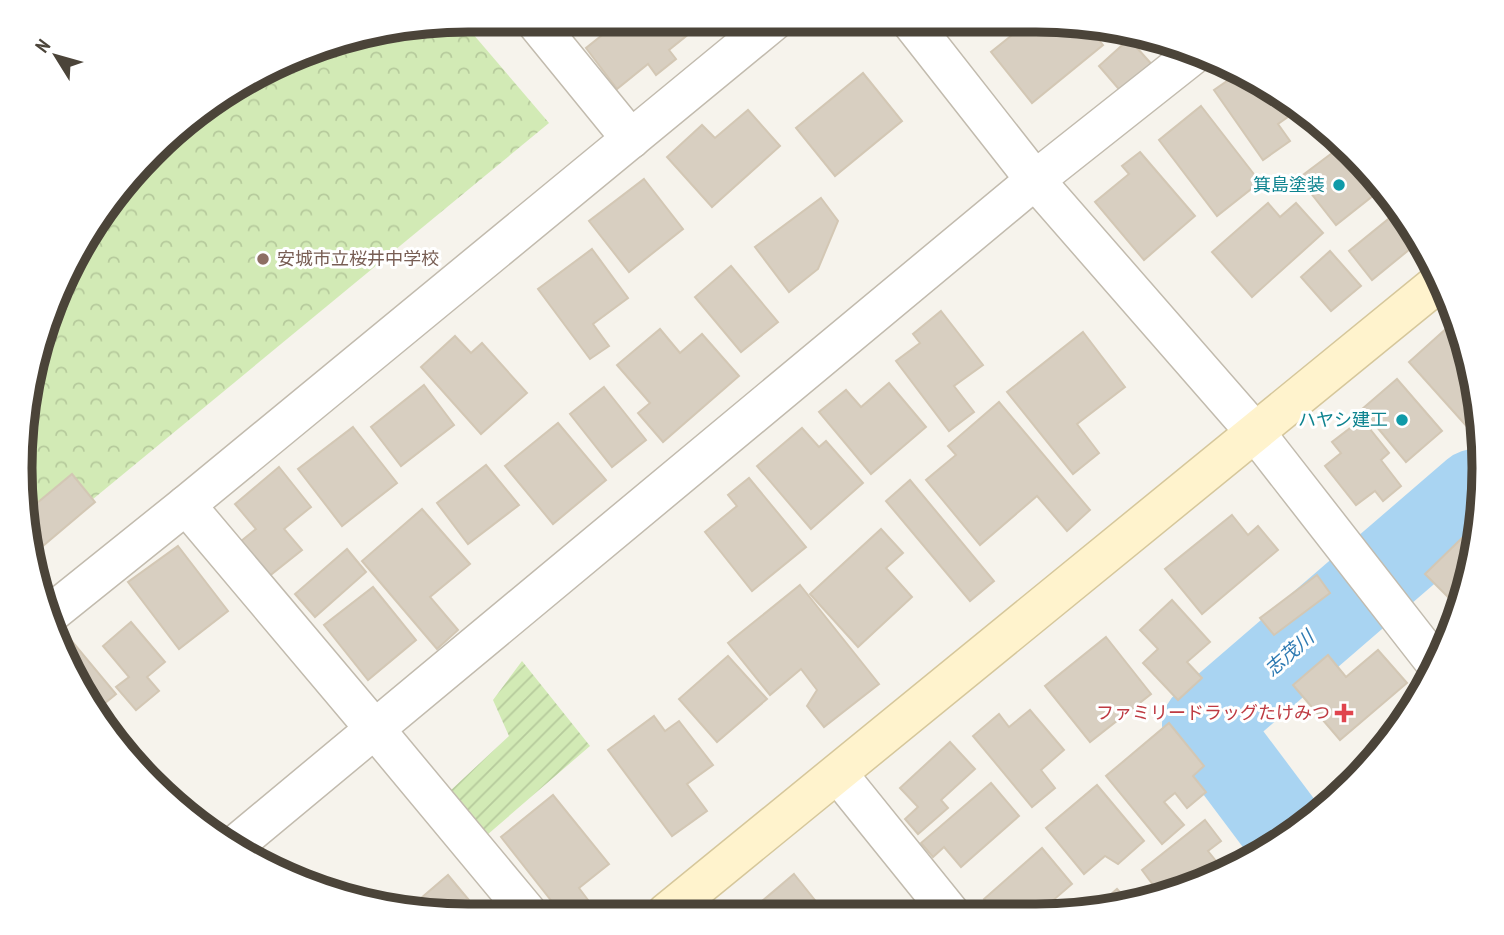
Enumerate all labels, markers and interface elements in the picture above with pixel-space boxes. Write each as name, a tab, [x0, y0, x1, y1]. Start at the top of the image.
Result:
north arrow	[21, 21, 91, 91]
text: N	[30, 34, 55, 57]
place label: 箕島塗装	[1253, 173, 1325, 196]
marker: 箕島塗装	[1331, 177, 1347, 193]
place label: 安城市立桜井中学校	[277, 247, 439, 270]
marker: 安城市立桜井中学校	[255, 251, 271, 267]
place label: ハヤシ建工	[1298, 408, 1388, 431]
marker: ハヤシ建工	[1394, 412, 1410, 428]
water label: 志茂川	[1260, 624, 1320, 681]
place label: ファミリードラッグたけみつ	[1096, 701, 1330, 724]
marker: ファミリードラッグたけみつ	[1336, 705, 1352, 721]

